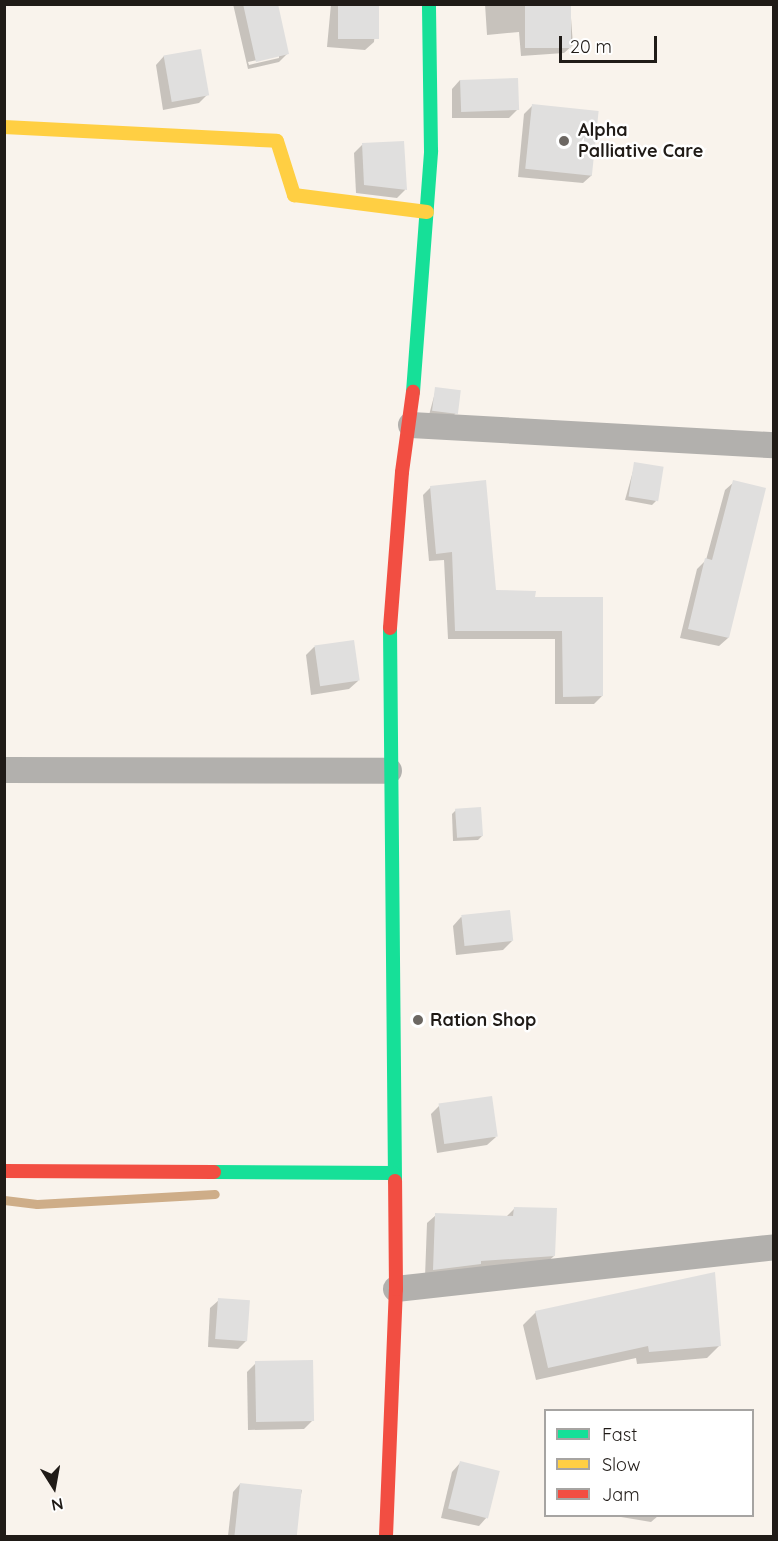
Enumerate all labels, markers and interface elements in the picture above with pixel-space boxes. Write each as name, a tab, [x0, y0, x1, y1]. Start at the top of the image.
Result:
scale bar	[562, 24, 660, 62]
text: 20 m	[570, 35, 612, 58]
place label: Alpha Palliative Care	[578, 120, 703, 162]
marker: Alpha Palliative Care	[555, 132, 573, 150]
place label: Ration Shop	[430, 1009, 536, 1031]
marker: Ration Shop	[411, 1013, 425, 1027]
legend	[544, 1409, 754, 1517]
text: Fast	[602, 1423, 637, 1446]
text: Slow	[602, 1453, 640, 1476]
north arrow	[24, 1457, 84, 1517]
text: Jam	[602, 1483, 640, 1506]
text: N	[50, 1494, 65, 1516]

